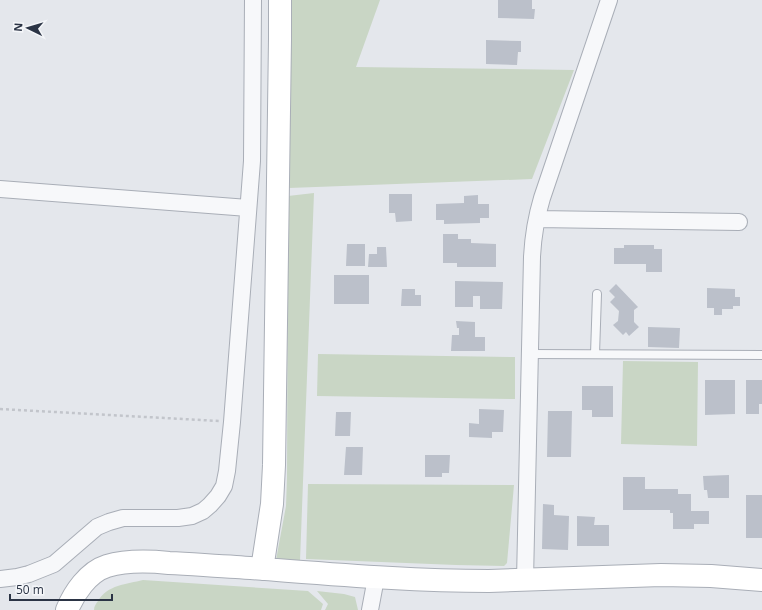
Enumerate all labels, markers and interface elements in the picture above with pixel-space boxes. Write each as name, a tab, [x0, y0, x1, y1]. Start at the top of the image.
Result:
north arrow	[8, 8, 48, 48]
text: N	[10, 22, 25, 32]
scale bar	[10, 576, 112, 602]
text: 50 m	[16, 581, 44, 598]

